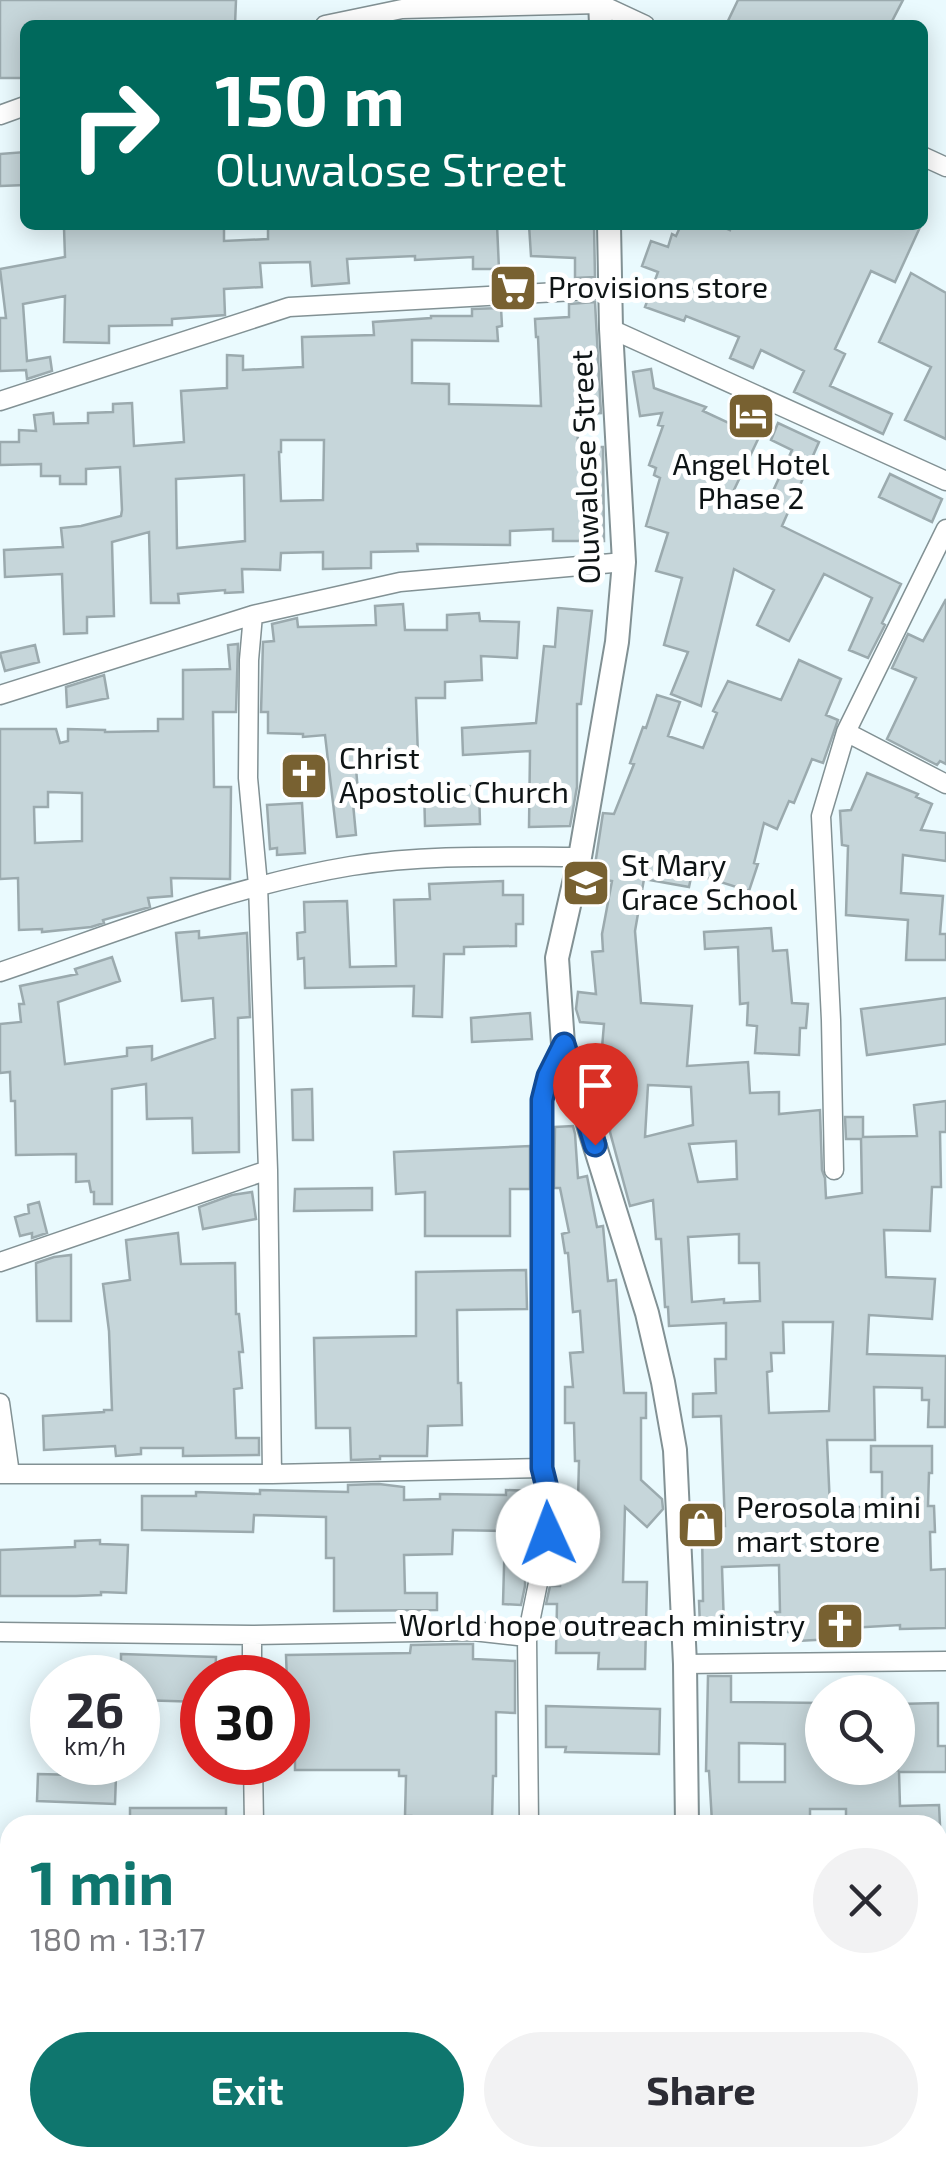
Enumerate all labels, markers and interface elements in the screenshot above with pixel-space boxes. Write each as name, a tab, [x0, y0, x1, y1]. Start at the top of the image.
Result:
text: 150 m	[215, 56, 405, 140]
icon: right	[50, 60, 180, 190]
text: Oluwalose Street	[215, 141, 567, 195]
supermarket icon: Provisions store	[487, 262, 539, 314]
place label: Provisions store	[548, 268, 768, 304]
street label: Oluwalose Street	[562, 349, 606, 585]
hotel icon: Angel Hotel Phase 2	[725, 390, 777, 442]
place label: Angel Hotel Phase 2	[672, 445, 830, 515]
place label: Christ Apostolic Church	[339, 739, 569, 809]
church icon: Christ Apostolic Church	[278, 750, 330, 802]
place label: St Mary Grace School	[621, 846, 798, 916]
school or university icon: St Mary Grace School	[560, 857, 612, 909]
pin	[553, 1043, 638, 1146]
icon: arrive	[568, 1058, 623, 1113]
position arrow	[496, 1482, 600, 1586]
place label: Perosola mini mart store	[736, 1488, 921, 1558]
shop icon: Perosola mini mart store	[675, 1499, 727, 1551]
church icon: World hope outreach ministry	[814, 1600, 866, 1652]
place label: World hope outreach ministry	[399, 1606, 805, 1642]
speed limit sign: 30	[180, 1655, 310, 1785]
map controls	[805, 1675, 915, 1785]
button: search	[805, 1675, 915, 1785]
text: 26	[66, 1678, 124, 1738]
text: km/h	[64, 1730, 126, 1760]
text: 1 min	[30, 1845, 174, 1917]
button: close	[813, 1848, 918, 1953]
text: 180 m · 13:17	[30, 1919, 206, 1957]
button: Exit	[30, 2032, 464, 2147]
button: Share	[484, 2032, 918, 2147]

